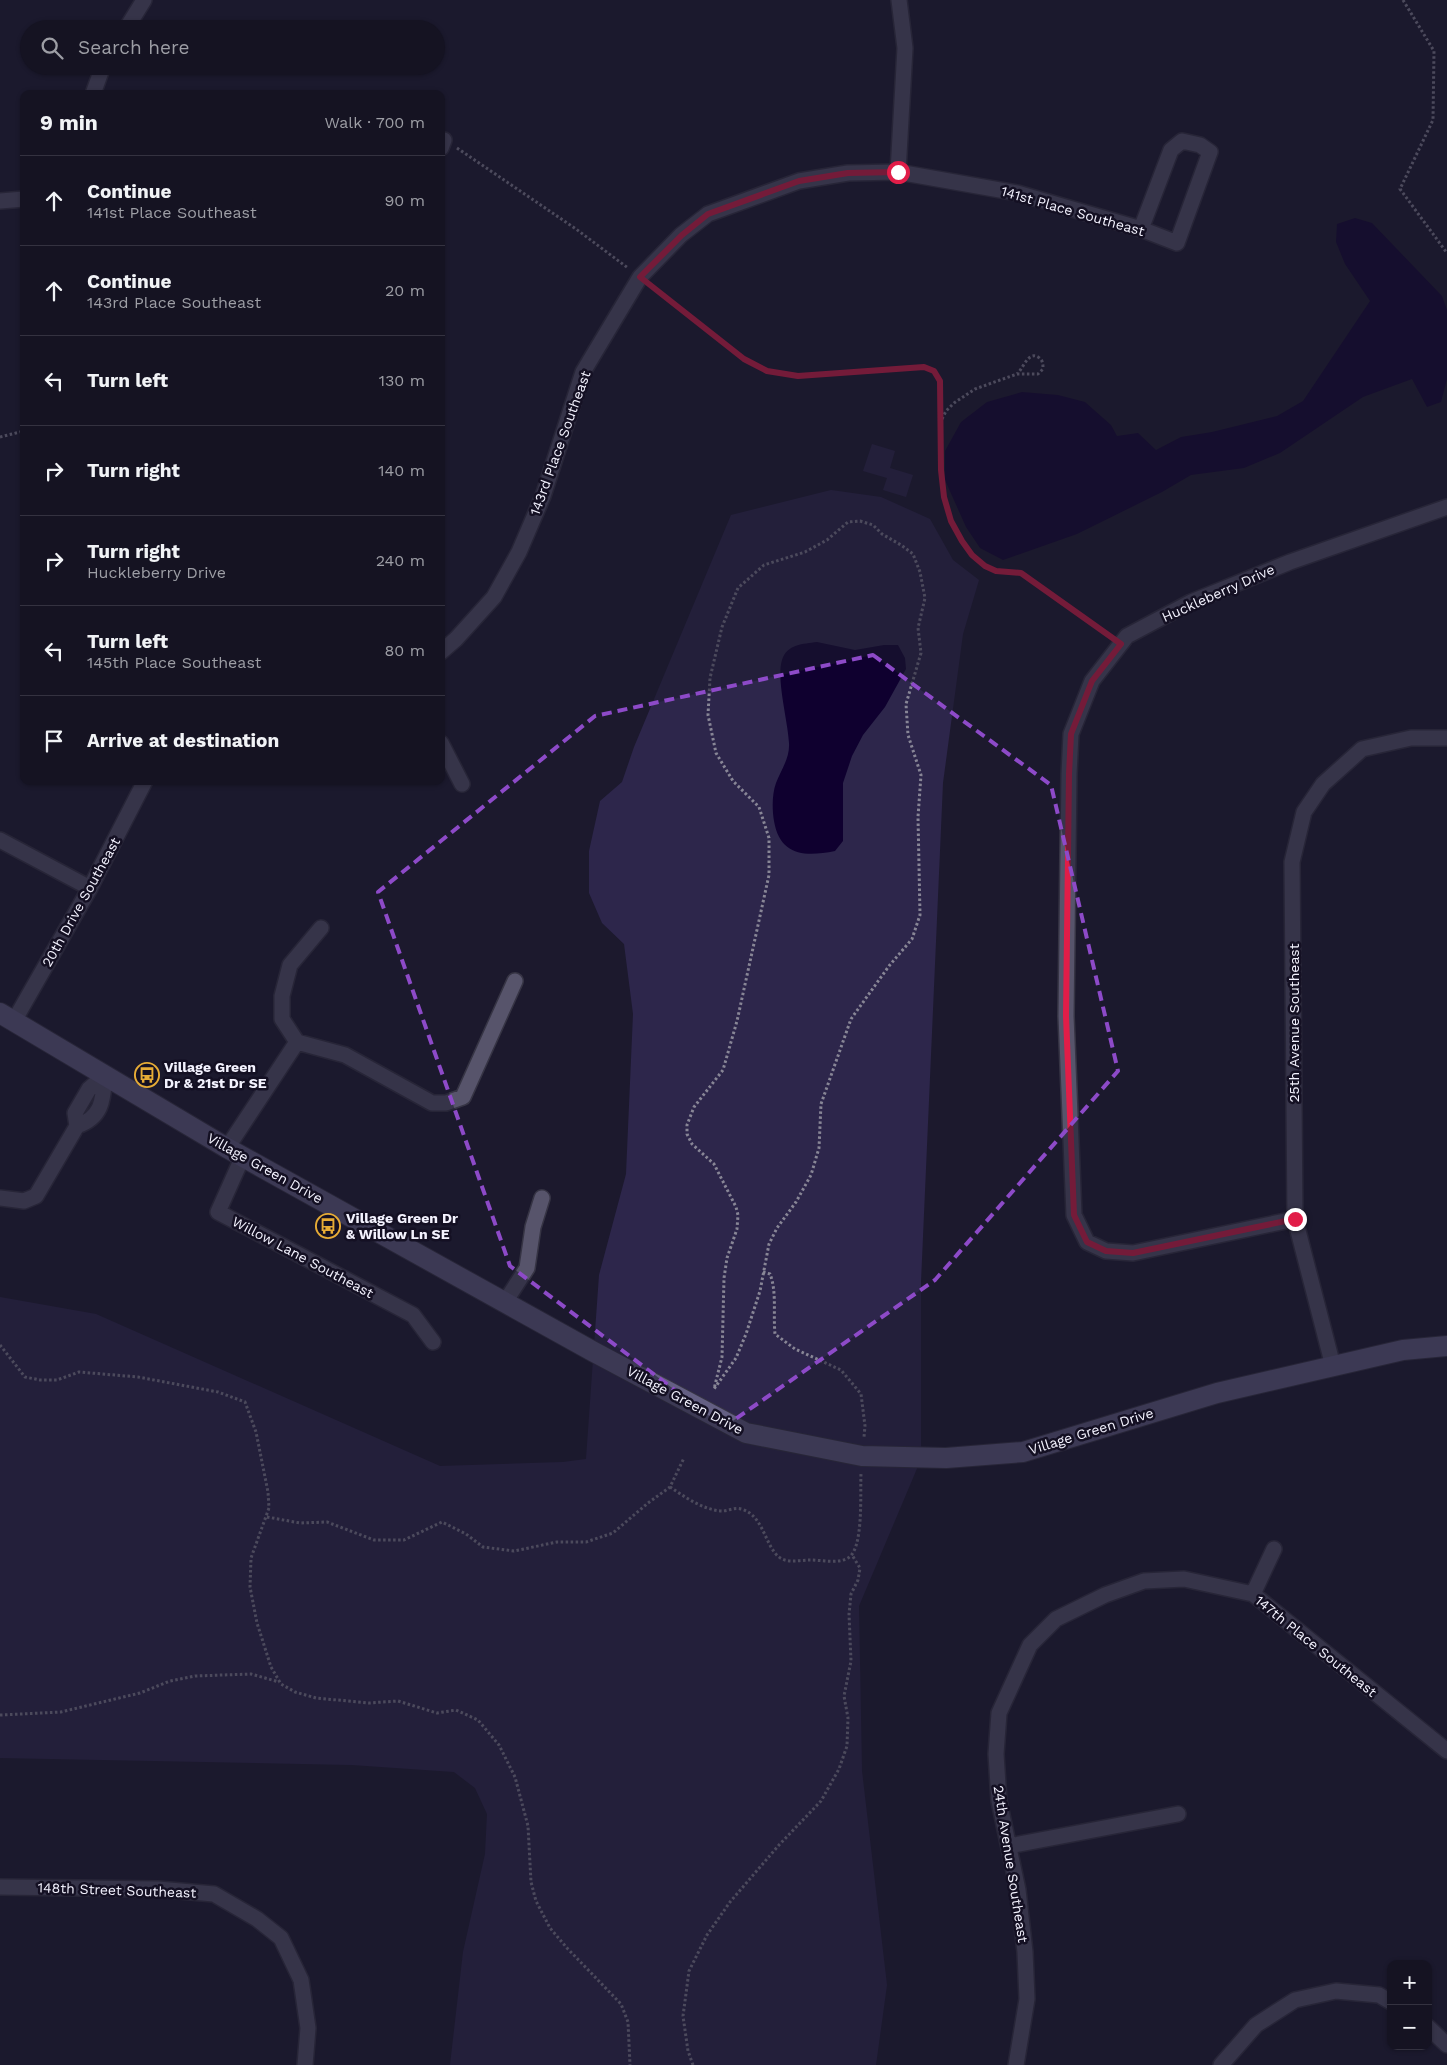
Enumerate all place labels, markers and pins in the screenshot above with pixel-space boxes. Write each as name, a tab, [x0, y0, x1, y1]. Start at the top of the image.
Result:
place label: Village Green Dr & 21st Dr SE	[164, 1059, 267, 1091]
bus stop icon: Village Green Dr & 21st Dr SE	[134, 1062, 160, 1088]
place label: Village Green Dr & Willow Ln SE	[346, 1210, 458, 1242]
bus stop icon: Village Green Dr & Willow Ln SE	[315, 1213, 341, 1239]

